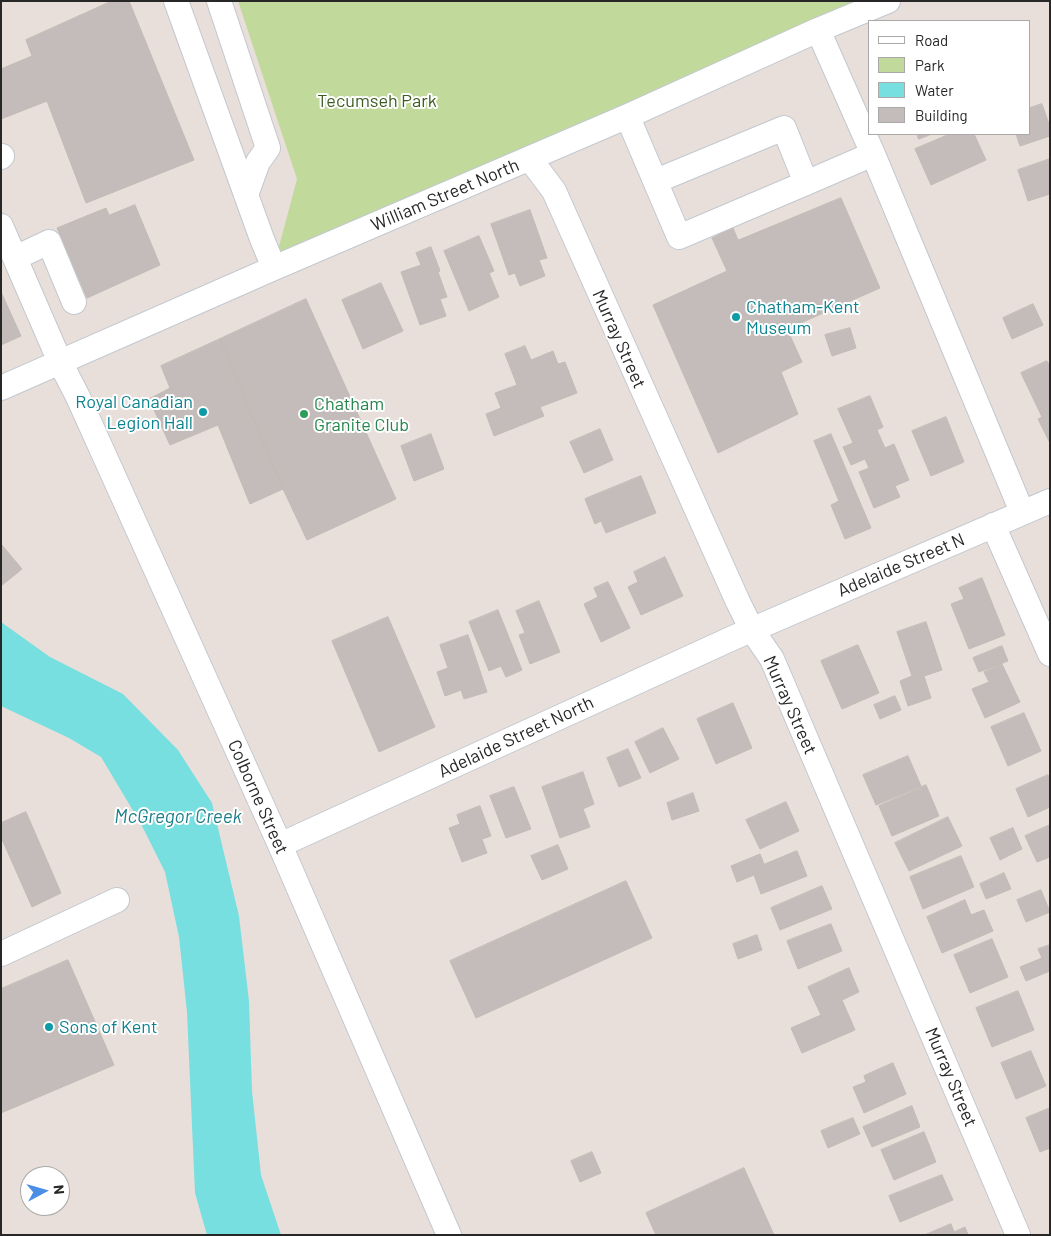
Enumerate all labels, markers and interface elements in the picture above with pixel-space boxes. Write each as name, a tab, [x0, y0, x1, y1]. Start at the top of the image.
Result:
legend	[868, 20, 1031, 135]
text: Road	[915, 31, 948, 49]
text: Park	[915, 56, 944, 74]
text: Water	[915, 81, 954, 99]
park label: Tecumseh Park	[317, 90, 437, 112]
text: Building	[915, 106, 968, 124]
street label: William Street North	[368, 154, 522, 236]
street label: Murray Street	[588, 286, 650, 392]
place label: Chatham-Kent Museum	[746, 296, 860, 338]
marker: Chatham-Kent Museum	[730, 311, 742, 323]
place label: Royal Canadian Legion Hall	[75, 391, 193, 434]
place label: Chatham Granite Club	[314, 393, 409, 436]
marker: Royal Canadian Legion Hall	[197, 406, 209, 418]
marker: Chatham Granite Club	[298, 408, 310, 420]
street label: Adelaide Street N	[834, 528, 968, 602]
street label: Murray Street	[759, 652, 821, 758]
street label: Adelaide Street North	[435, 692, 597, 782]
street label: Colborne Street	[223, 736, 293, 858]
water label: McGregor Creek	[114, 806, 242, 828]
place label: Sons of Kent	[59, 1016, 158, 1038]
marker: Sons of Kent	[43, 1021, 55, 1033]
street label: Murray Street	[920, 1024, 982, 1130]
north arrow	[20, 1166, 70, 1216]
text: N	[50, 1184, 68, 1195]

